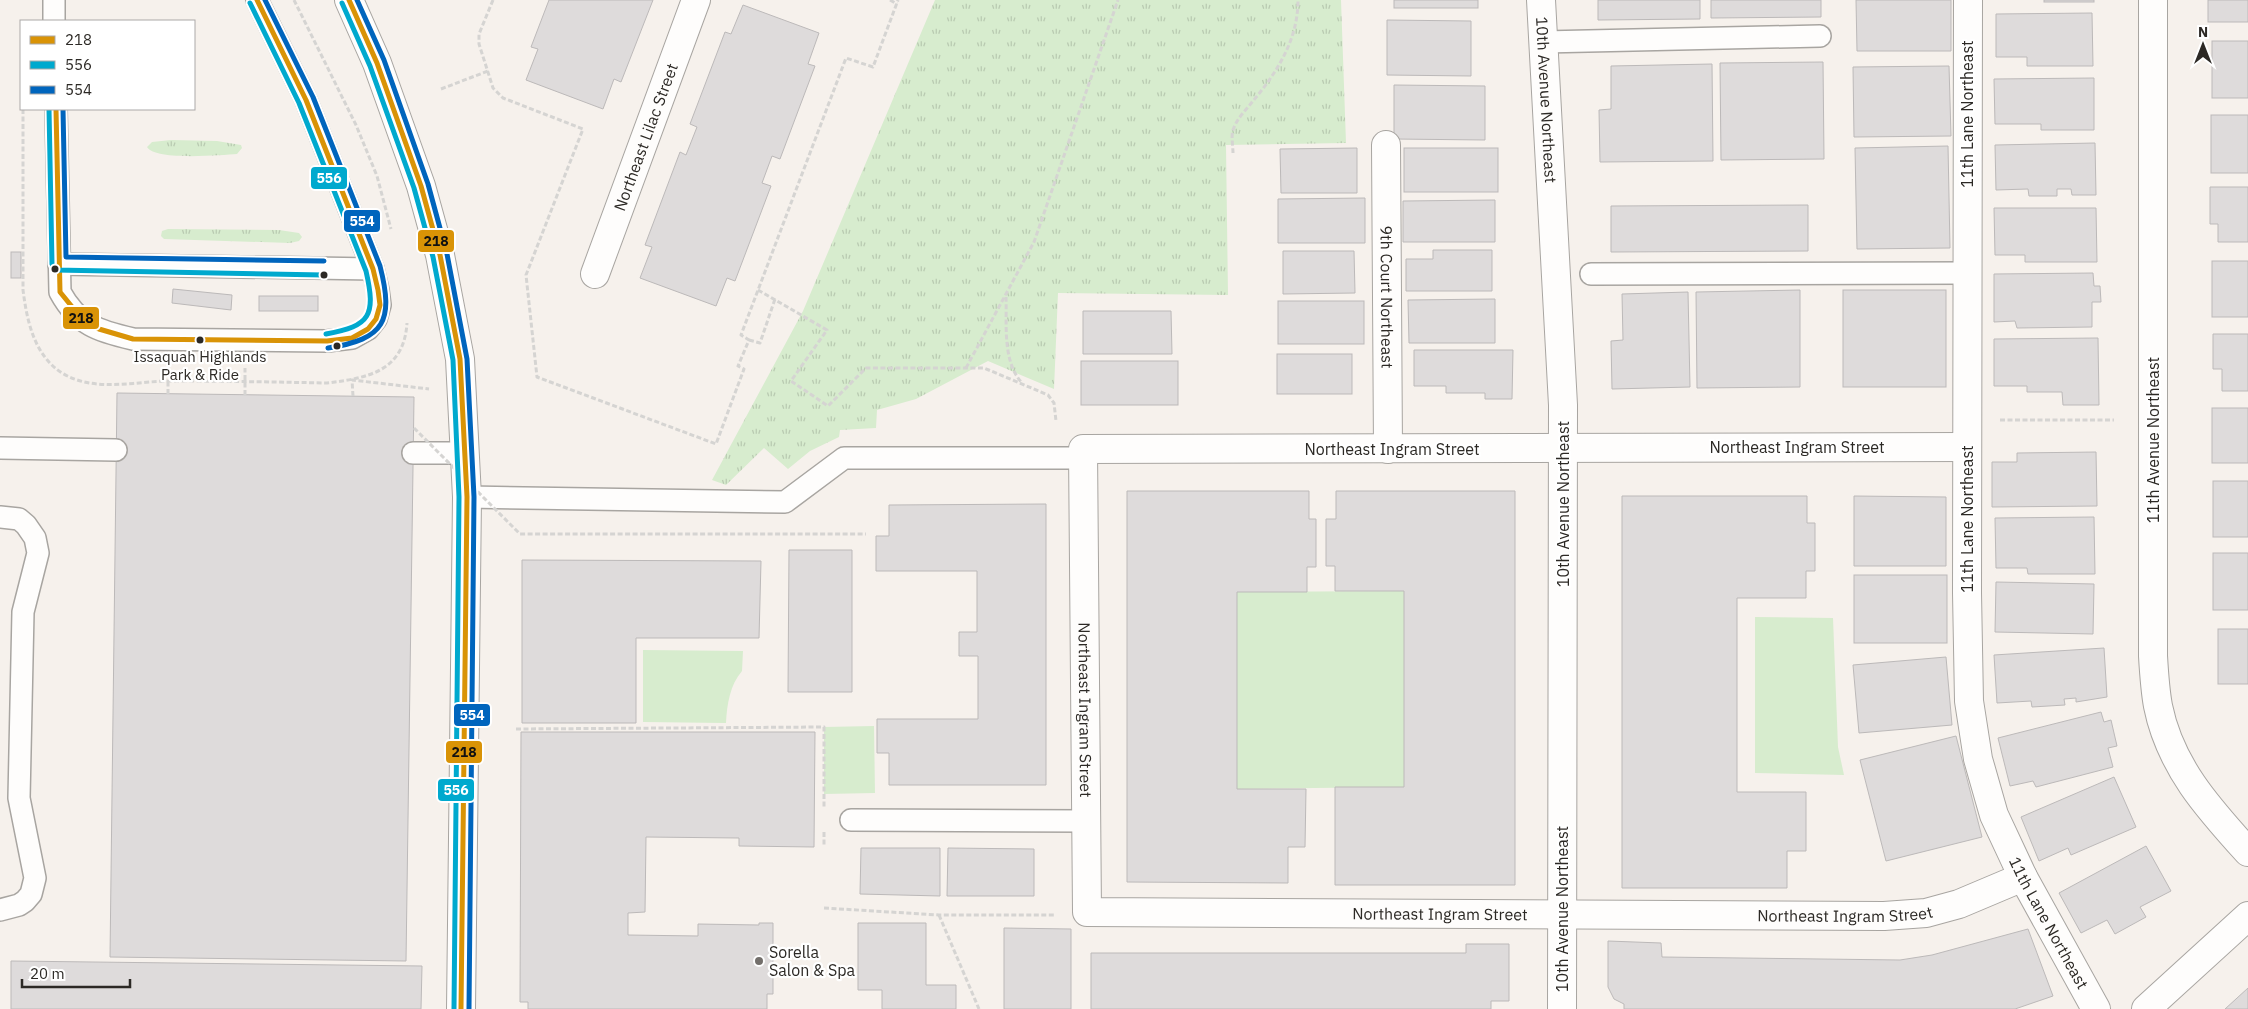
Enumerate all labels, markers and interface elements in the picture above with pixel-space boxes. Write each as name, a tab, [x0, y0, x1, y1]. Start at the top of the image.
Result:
street label: 10th Avenue Northeast	[1532, 16, 1561, 184]
legend	[20, 20, 195, 110]
north arrow	[2178, 20, 2228, 70]
text: N	[2198, 23, 2208, 41]
text: 218	[65, 30, 92, 49]
street label: 11th Lane Northeast	[1957, 40, 1977, 188]
text: 556	[65, 55, 92, 74]
street label: Northeast Lilac Street	[609, 60, 682, 214]
text: 554	[65, 80, 92, 99]
line badge: 556	[310, 166, 348, 190]
text: 556	[316, 169, 342, 187]
line badge: 554	[343, 209, 381, 233]
text: 554	[349, 212, 375, 230]
street label: 9th Court Northeast	[1377, 225, 1397, 369]
line badge: 218	[417, 229, 455, 253]
text: 218	[423, 232, 449, 250]
unlabelled marker	[50, 264, 60, 274]
unlabelled marker	[319, 270, 329, 280]
line badge: 218	[62, 306, 100, 330]
text: 218	[68, 309, 94, 327]
marker: Issaquah Highlands Park & Ride	[195, 335, 205, 345]
unlabelled marker	[332, 341, 342, 351]
place label: Issaquah Highlands Park & Ride	[133, 347, 267, 384]
street label: 11th Avenue Northeast	[2143, 357, 2163, 523]
street label: 10th Avenue Northeast	[1553, 421, 1573, 587]
street label: Northeast Ingram Street	[1709, 437, 1885, 457]
street label: Northeast Ingram Street	[1304, 439, 1480, 459]
street label: 11th Lane Northeast	[1957, 445, 1977, 593]
street label: Northeast Ingram Street	[1074, 622, 1096, 798]
line badge: 554	[453, 703, 491, 727]
text: 554	[459, 706, 485, 724]
line badge: 218	[445, 740, 483, 764]
text: 218	[451, 743, 477, 761]
line badge: 556	[437, 778, 475, 802]
text: 556	[443, 781, 469, 799]
street label: 10th Avenue Northeast	[1552, 826, 1572, 992]
street label: 11th Lane Northeast	[2005, 854, 2093, 992]
street label: Northeast Ingram Street	[1757, 902, 1935, 926]
street label: Northeast Ingram Street	[1352, 903, 1528, 924]
place label: Sorella Salon & Spa	[769, 942, 855, 980]
marker: Sorella Salon & Spa	[753, 955, 765, 967]
scale bar	[22, 956, 130, 988]
text: 20 m	[30, 964, 65, 983]

